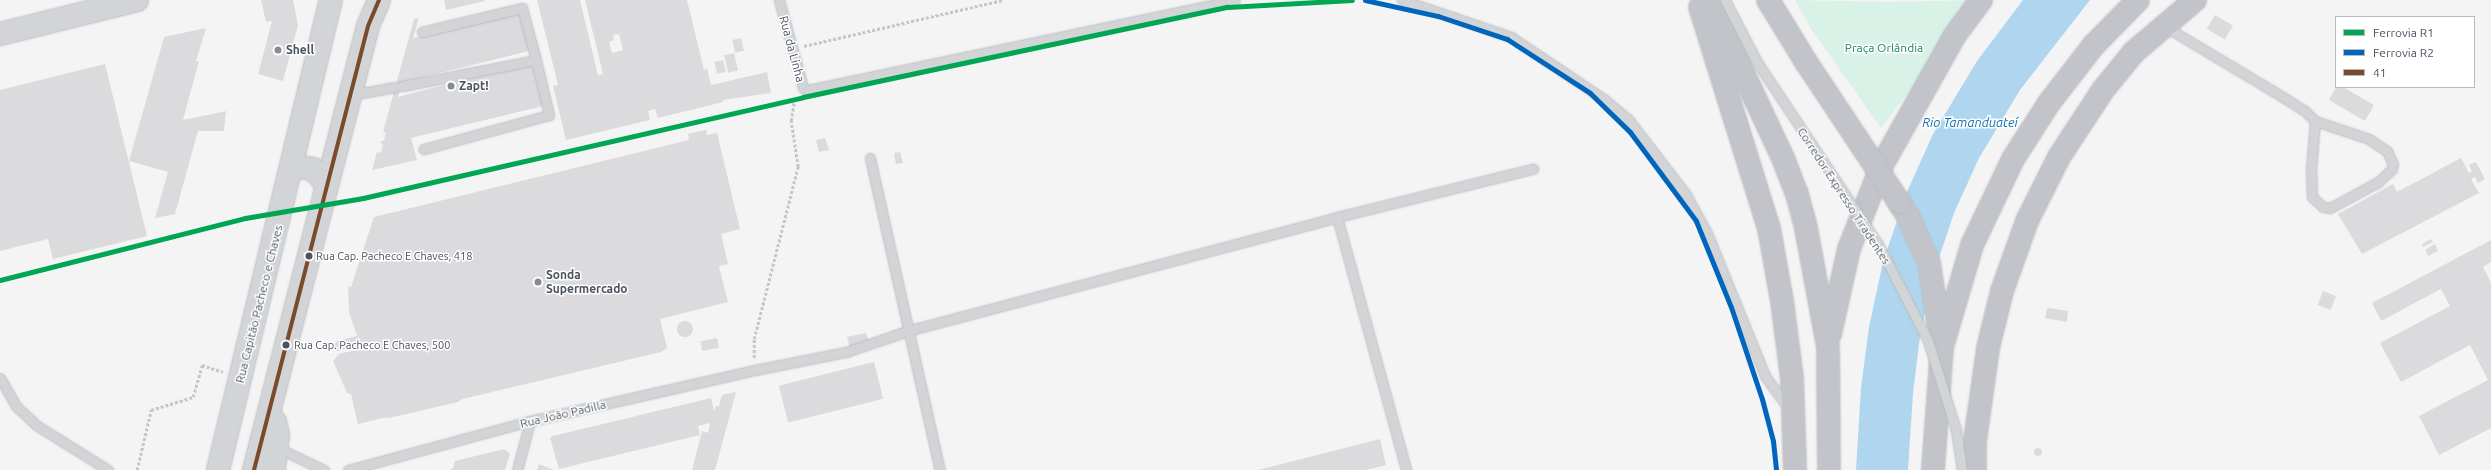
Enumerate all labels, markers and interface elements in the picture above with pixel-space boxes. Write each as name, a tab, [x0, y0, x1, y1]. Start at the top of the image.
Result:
street label: Rua da Linha	[776, 14, 808, 84]
legend	[2335, 16, 2475, 88]
text: Ferrovia R1	[2373, 26, 2434, 39]
park label: Praça Orlândia	[1845, 41, 1923, 55]
place label: Shell	[286, 43, 314, 57]
marker: Shell	[273, 45, 283, 55]
text: Ferrovia R2	[2373, 46, 2434, 59]
text: 41	[2373, 66, 2387, 79]
place label: Zapt!	[459, 79, 489, 93]
marker: Zapt!	[446, 81, 456, 91]
water label: Rio Tamanduateí	[1922, 114, 2018, 130]
street label: Corredor Expresso Tiradentes	[1794, 125, 1894, 267]
street label: Rua Capitão Pacheco e Chaves	[232, 223, 286, 385]
place label: Rua Cap. Pacheco E Chaves, 418	[316, 249, 472, 263]
marker: Rua Cap. Pacheco E Chaves, 418	[304, 251, 314, 261]
place label: Sonda Supermercado	[546, 268, 628, 296]
marker: Sonda Supermercado	[533, 277, 543, 287]
place label: Rua Cap. Pacheco E Chaves, 500	[294, 338, 450, 352]
marker: Rua Cap. Pacheco E Chaves, 500	[281, 340, 291, 350]
street label: Rua João Padilla	[519, 397, 607, 431]

